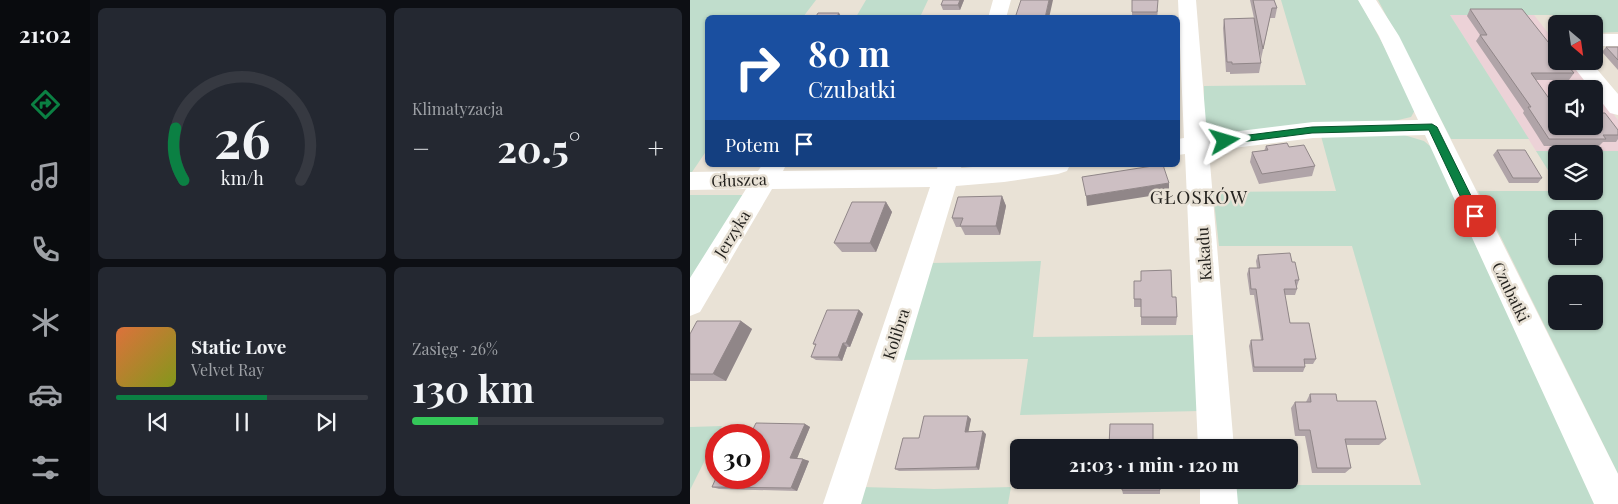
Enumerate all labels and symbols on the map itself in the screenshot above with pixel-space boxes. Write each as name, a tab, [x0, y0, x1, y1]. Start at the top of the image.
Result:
north arrow	[1548, 15, 1602, 70]
position arrow	[1198, 114, 1250, 166]
street label: Głuszca	[711, 168, 767, 191]
district label: GŁOSKÓW	[1150, 183, 1248, 209]
pin	[1454, 195, 1496, 237]
street label: Jerzyka	[708, 206, 754, 262]
street label: Kakadu	[1191, 227, 1216, 282]
street label: Czubatki	[1488, 258, 1535, 325]
street label: Kolibra	[877, 306, 914, 362]
speed limit sign: 30	[705, 424, 770, 489]

